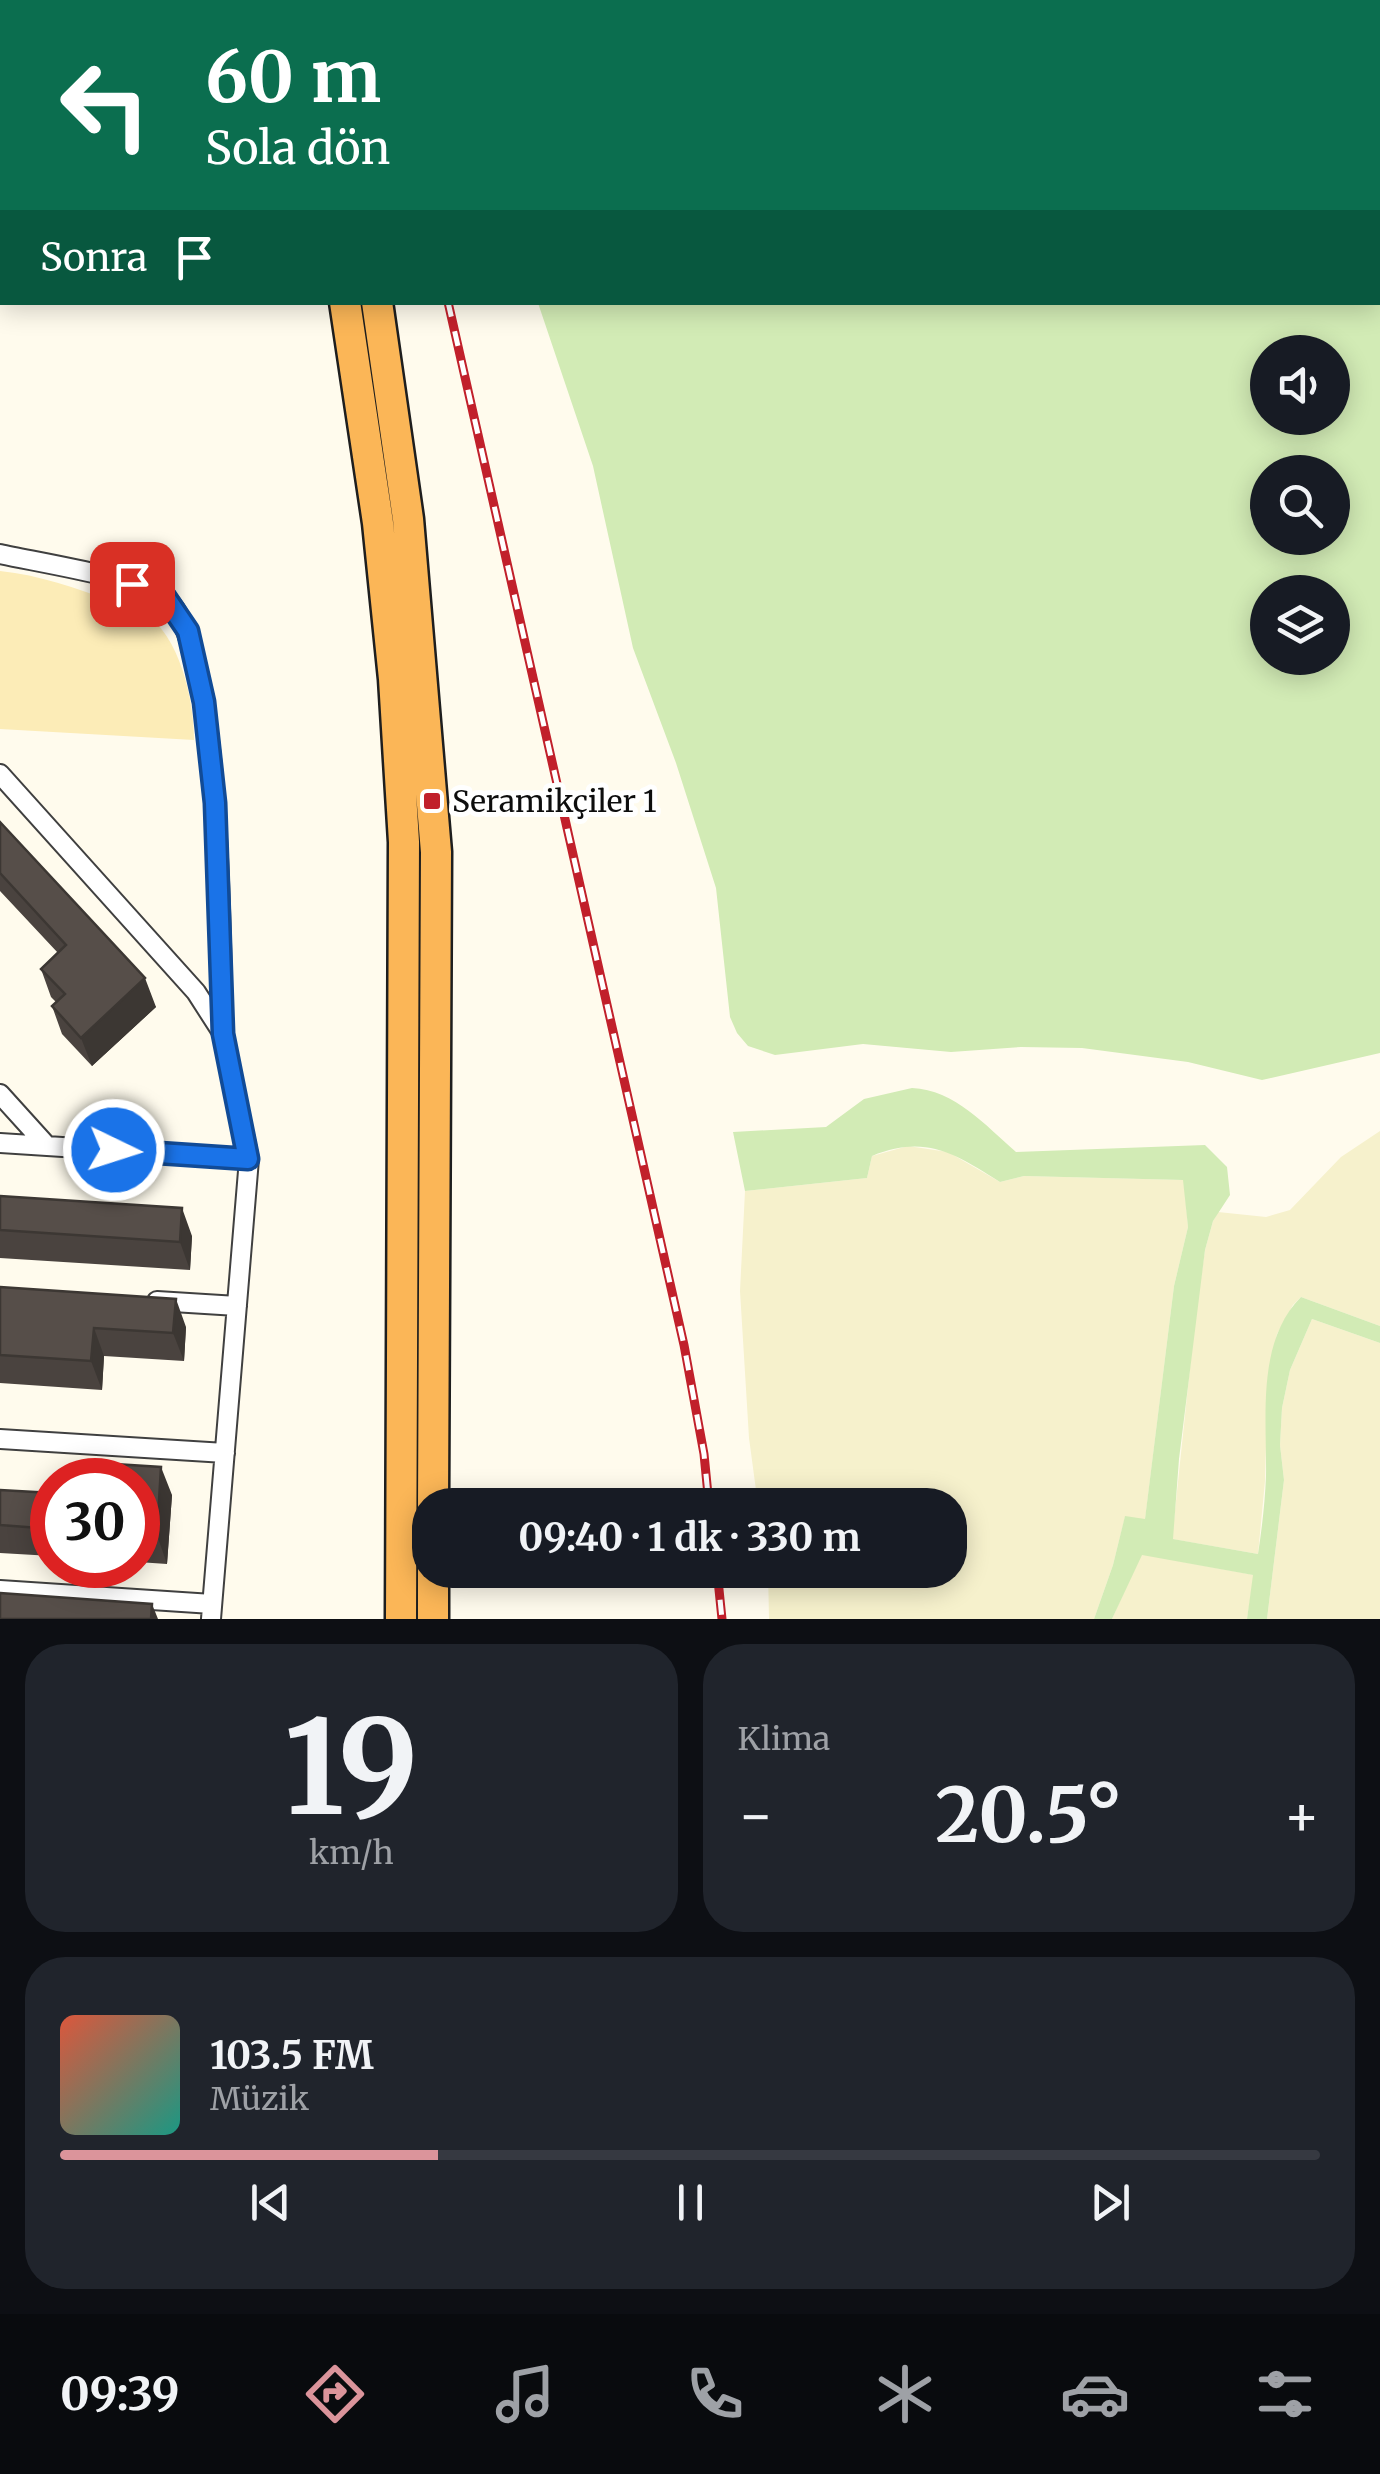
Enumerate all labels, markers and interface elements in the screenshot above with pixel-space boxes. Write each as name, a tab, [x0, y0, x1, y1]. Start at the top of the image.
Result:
text: 60 m	[205, 33, 381, 121]
icon: left	[40, 40, 170, 170]
text: Sola dön	[205, 120, 390, 176]
icon: arrive	[167, 230, 222, 285]
text: Sonra	[40, 234, 147, 281]
map controls	[1250, 335, 1350, 675]
button: sound	[1250, 335, 1350, 435]
button: search	[1250, 455, 1350, 555]
pin	[90, 542, 175, 627]
icon: arrive	[105, 557, 160, 612]
button: layers	[1250, 575, 1350, 675]
place label: Seramikçiler 1	[452, 782, 657, 820]
marker: Seramikçiler 1	[421, 790, 443, 812]
position arrow	[62, 1098, 166, 1202]
speed limit sign: 30	[30, 1458, 160, 1588]
text: 09:40 · 1 dk · 330 m	[518, 1514, 861, 1561]
text: 19	[284, 1686, 418, 1849]
text: Klima	[738, 1719, 830, 1759]
text: 20.5°	[935, 1768, 1122, 1862]
text: −	[738, 1781, 774, 1850]
text: +	[1283, 1781, 1320, 1850]
text: km/h	[309, 1833, 394, 1873]
text: 103.5 FM	[210, 2032, 374, 2079]
text: Müzik	[210, 2079, 309, 2119]
icon: previous	[243, 2175, 298, 2230]
icon: pause	[663, 2175, 718, 2230]
icon: next	[1083, 2175, 1138, 2230]
icon: directions	[300, 2359, 370, 2429]
icon: music	[490, 2359, 560, 2429]
icon: phone	[680, 2359, 750, 2429]
icon: climate	[870, 2359, 940, 2429]
icon: car	[1060, 2359, 1130, 2429]
icon: filters	[1250, 2359, 1320, 2429]
text: 09:39	[60, 2366, 180, 2422]

